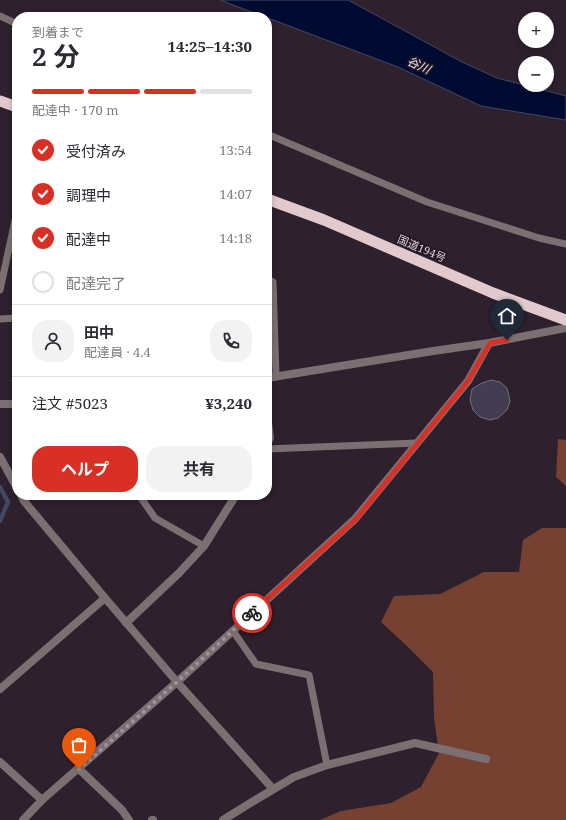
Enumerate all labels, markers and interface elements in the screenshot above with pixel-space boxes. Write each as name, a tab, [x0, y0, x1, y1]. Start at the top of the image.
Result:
map controls	[518, 12, 554, 92]
button: +	[518, 12, 554, 48]
text: 到着まで	[32, 23, 84, 41]
text: 14:25–14:30	[168, 36, 252, 56]
text: 2 分	[32, 38, 79, 74]
water label: 谷川	[405, 52, 435, 79]
button: −	[518, 56, 554, 92]
text: 配達中 · 170 m	[32, 101, 118, 119]
icon: check	[32, 139, 54, 161]
text: 受付済み	[66, 141, 126, 161]
text: 13:54	[219, 141, 252, 159]
icon: check	[32, 183, 54, 205]
text: 調理中	[66, 185, 111, 205]
text: 14:07	[219, 185, 252, 203]
icon: check	[32, 227, 54, 249]
text: 配達中	[66, 229, 111, 249]
text: 14:18	[219, 229, 252, 247]
street label: 国道194号	[395, 231, 449, 265]
text: 配達完了	[66, 273, 126, 293]
pin	[490, 299, 524, 340]
icon: home	[496, 305, 518, 327]
button: person	[32, 320, 74, 362]
button: phone	[210, 320, 252, 362]
text: 田中	[84, 322, 114, 342]
text: 配達員 · 4.4	[84, 343, 151, 361]
text: 注文 #5023	[32, 393, 108, 413]
text: ¥3,240	[205, 393, 252, 413]
button: ヘルプ	[32, 446, 138, 492]
button: 共有	[146, 446, 252, 492]
courier	[232, 593, 272, 633]
icon: bike	[241, 602, 263, 624]
pin	[62, 728, 96, 769]
icon: bag	[68, 734, 90, 756]

